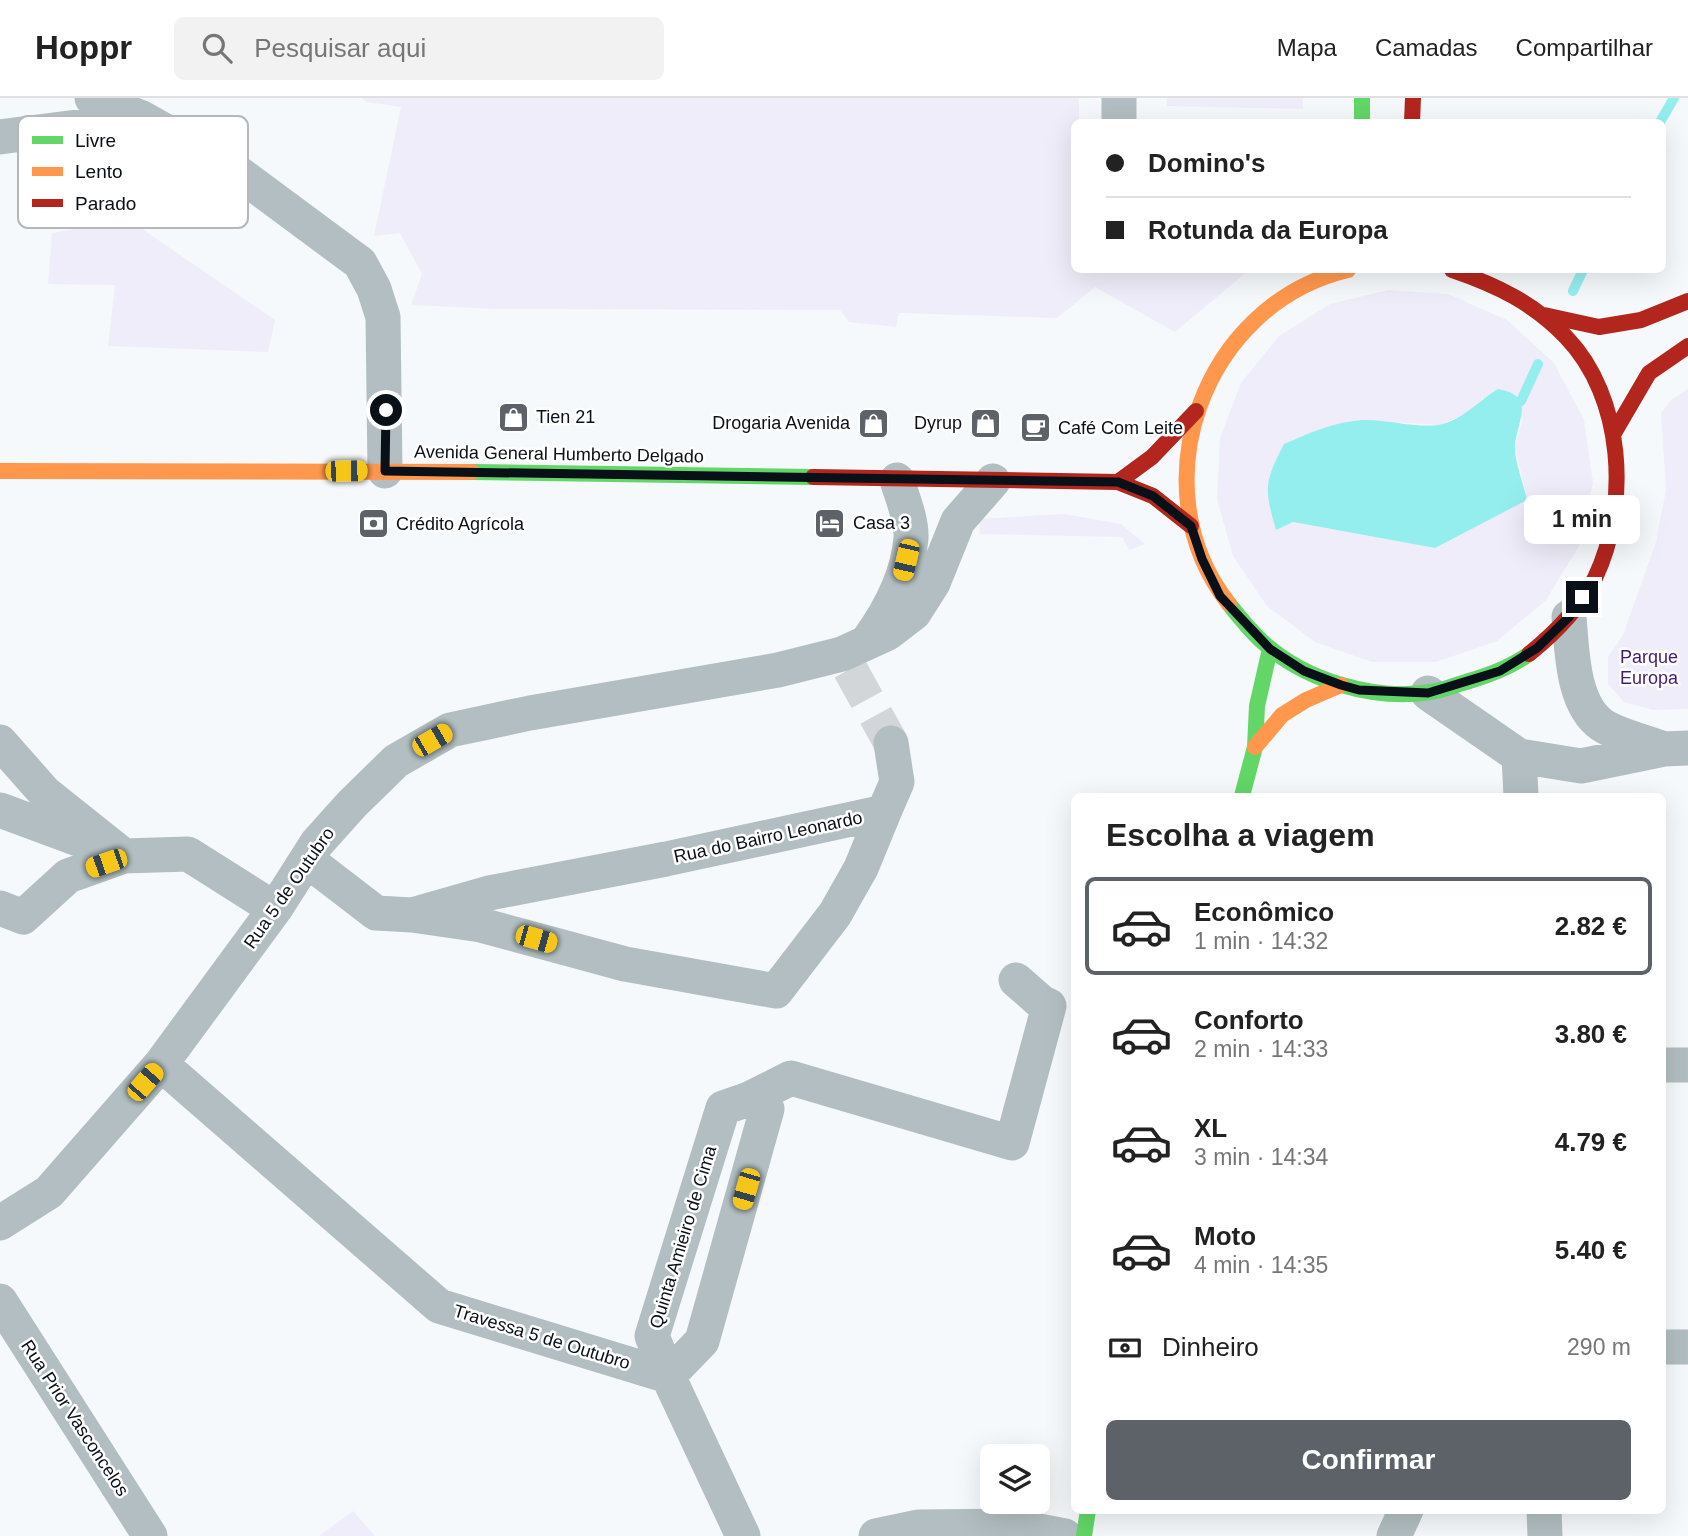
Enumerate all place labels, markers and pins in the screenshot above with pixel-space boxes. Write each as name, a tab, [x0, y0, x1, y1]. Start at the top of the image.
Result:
shop icon: Tien 21	[496, 400, 530, 434]
shop icon: Drogaria Avenida	[856, 406, 890, 440]
shop icon: Dyrup	[968, 406, 1002, 440]
place label: Tien 21	[536, 407, 595, 427]
cafe icon: Café Com Leite	[1018, 411, 1052, 445]
place label: Drogaria Avenida	[712, 413, 851, 433]
place label: Dyrup	[914, 413, 962, 433]
place label: Café Com Leite	[1058, 418, 1183, 438]
hotel icon: Casa 3	[813, 506, 847, 540]
bank icon: Crédito Agrícola	[356, 507, 390, 541]
place label: Casa 3	[853, 513, 910, 533]
place label: Crédito Agrícola	[396, 514, 525, 534]

